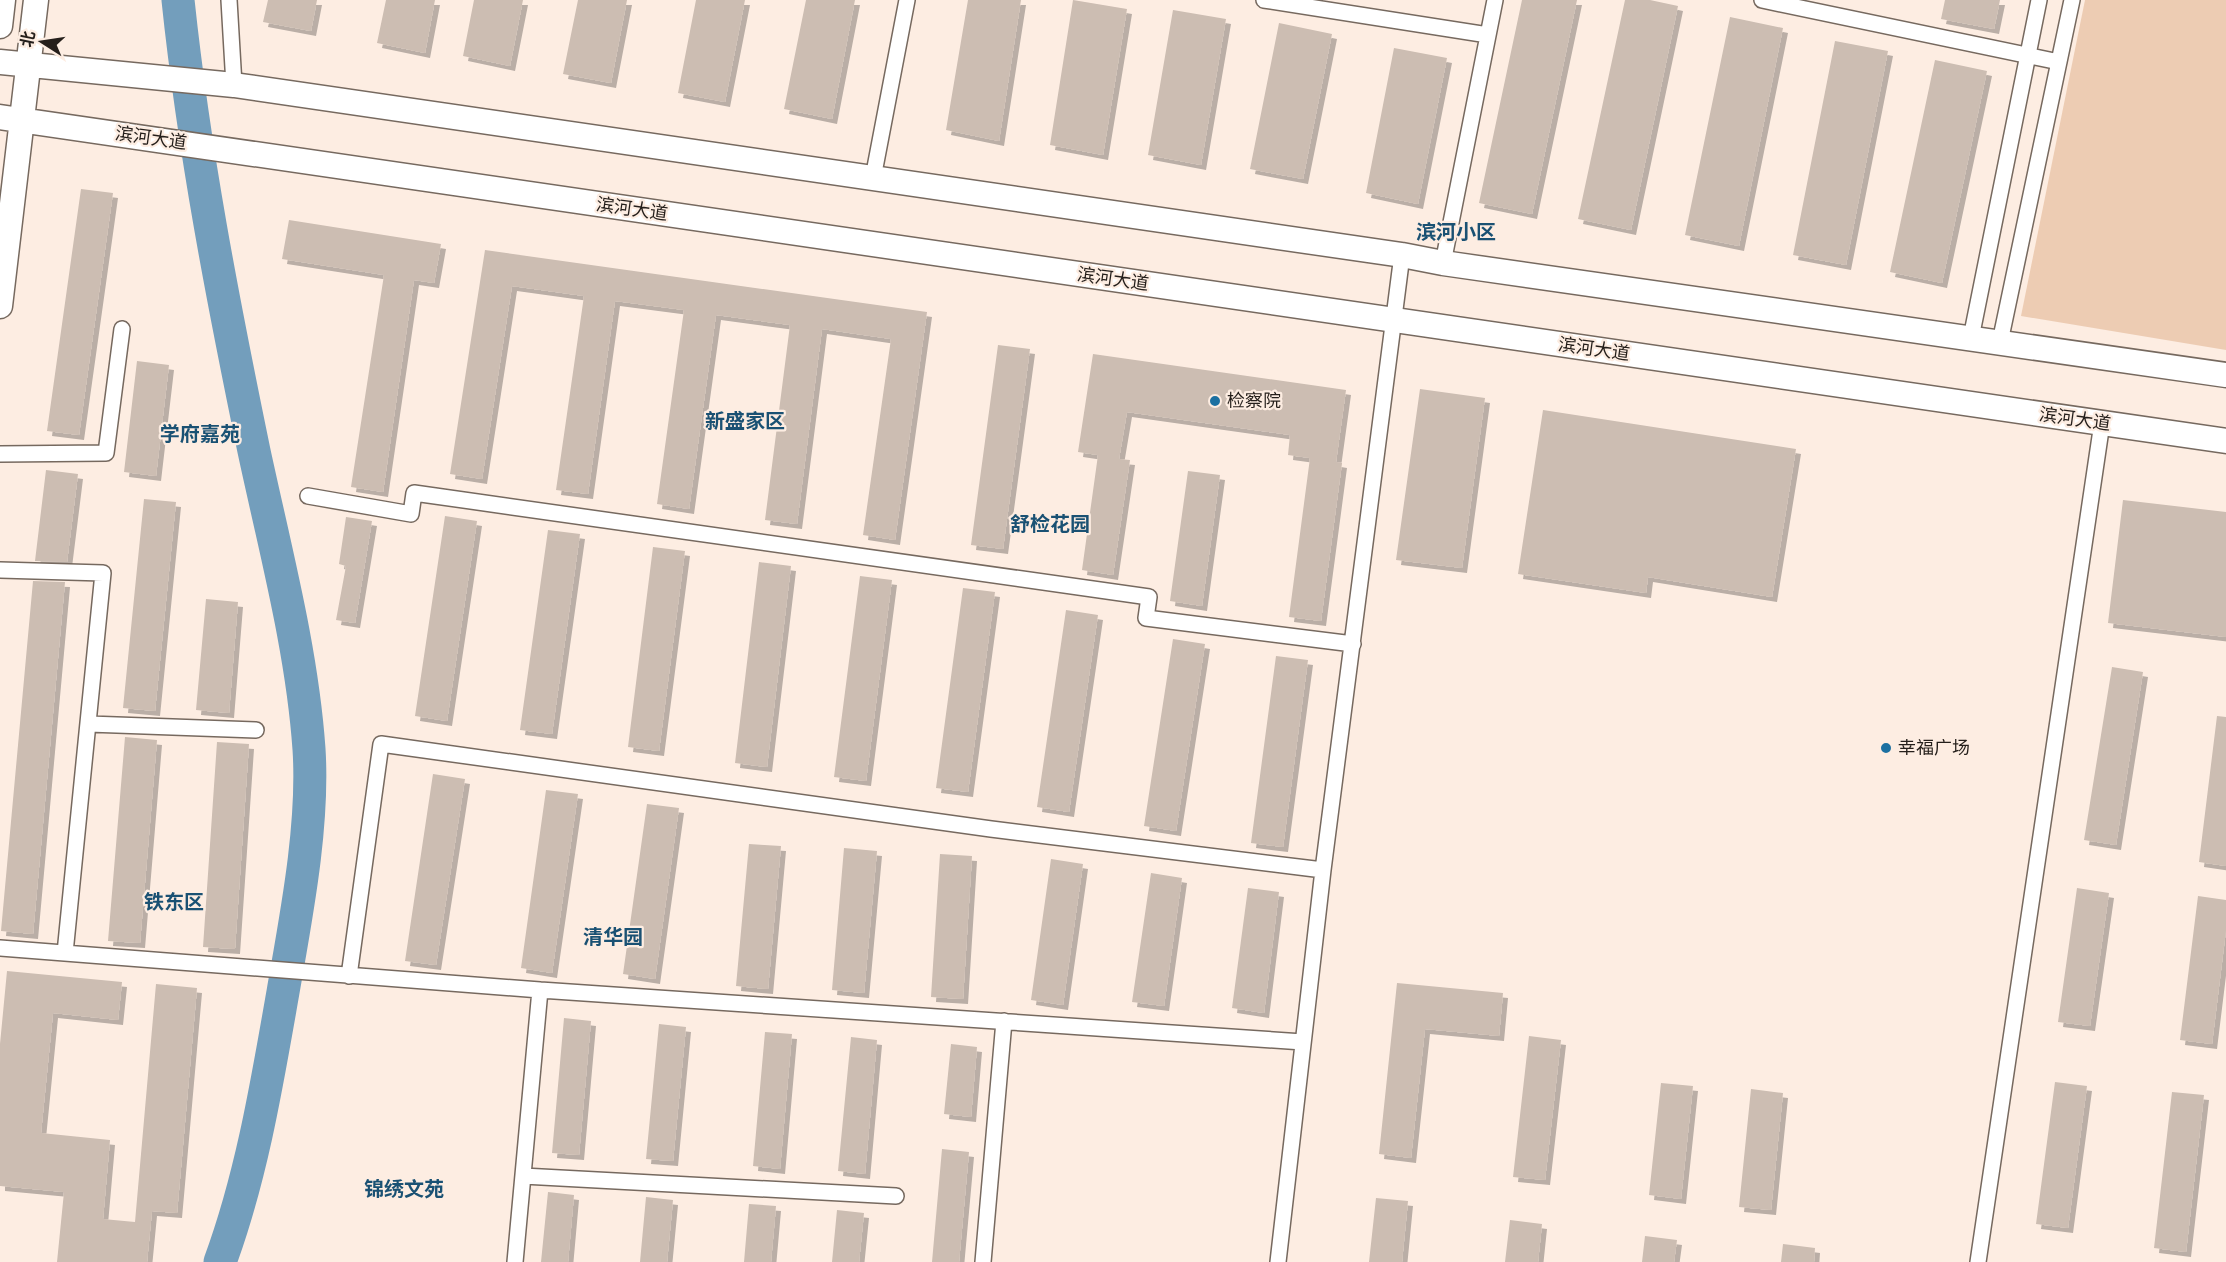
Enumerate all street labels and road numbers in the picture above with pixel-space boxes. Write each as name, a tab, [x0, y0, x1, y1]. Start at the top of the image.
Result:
street label: 滨河大道	[114, 122, 188, 154]
street label: 滨河大道	[595, 193, 669, 225]
street label: 滨河大道	[1076, 263, 1150, 295]
street label: 滨河大道	[1557, 333, 1631, 365]
street label: 滨河大道	[2038, 403, 2112, 435]

